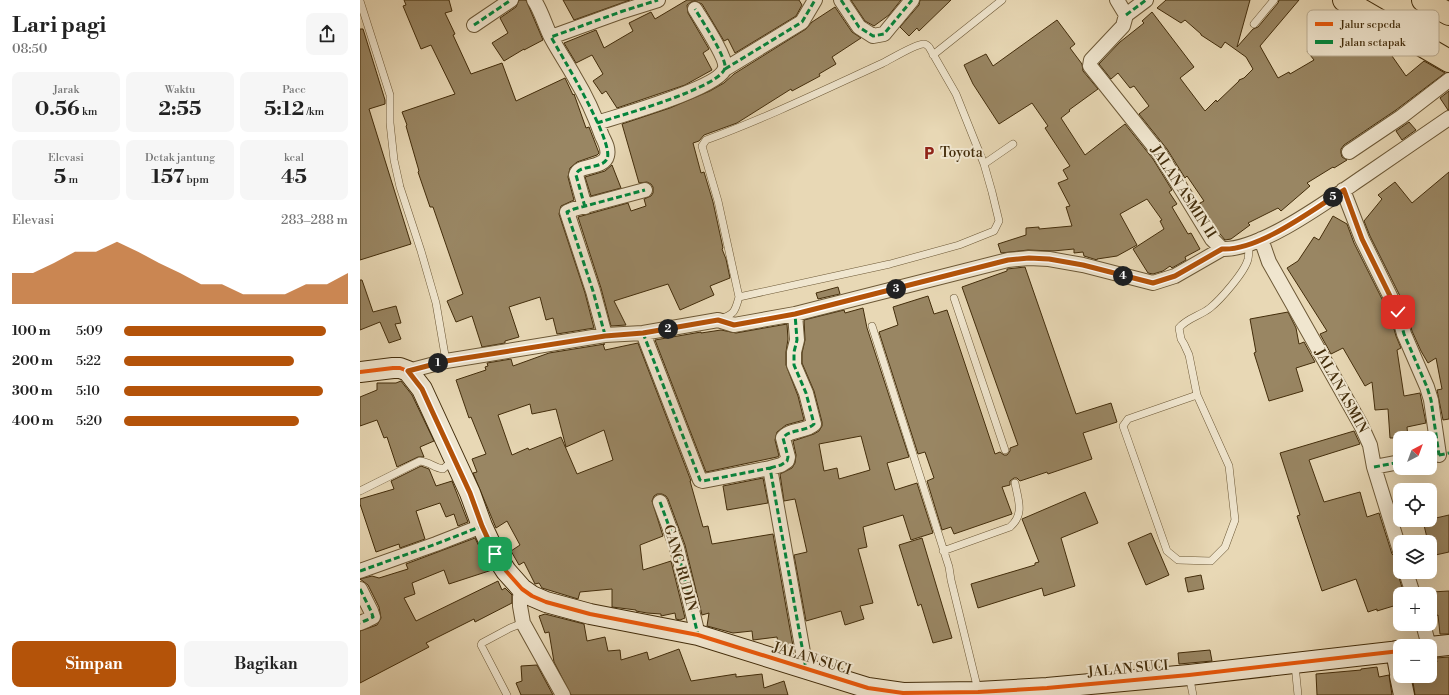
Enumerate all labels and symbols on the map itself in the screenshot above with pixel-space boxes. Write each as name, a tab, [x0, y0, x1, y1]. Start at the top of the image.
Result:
legend	[1307, 10, 1439, 56]
text: Jalur sepeda	[1339, 18, 1401, 32]
text: Jalan setapak	[1339, 36, 1407, 50]
street label: JALAN ASMIN II	[1146, 141, 1220, 243]
place label: Toyota	[940, 144, 984, 162]
parking icon: Toyota	[921, 145, 937, 161]
pin: 5	[1323, 187, 1343, 207]
pin: 4	[1113, 266, 1133, 286]
pin: 3	[886, 279, 906, 299]
pin	[1381, 295, 1415, 329]
pin: 2	[658, 319, 678, 339]
street label: JALAN ASMIN	[1310, 345, 1372, 437]
pin: 1	[428, 353, 448, 373]
north arrow	[1393, 431, 1437, 475]
street label: GANG RUDIN	[659, 523, 701, 614]
pin	[478, 537, 512, 571]
street label: JALAN SUCI	[770, 638, 854, 680]
street label: JALAN SUCI	[1086, 656, 1170, 682]

